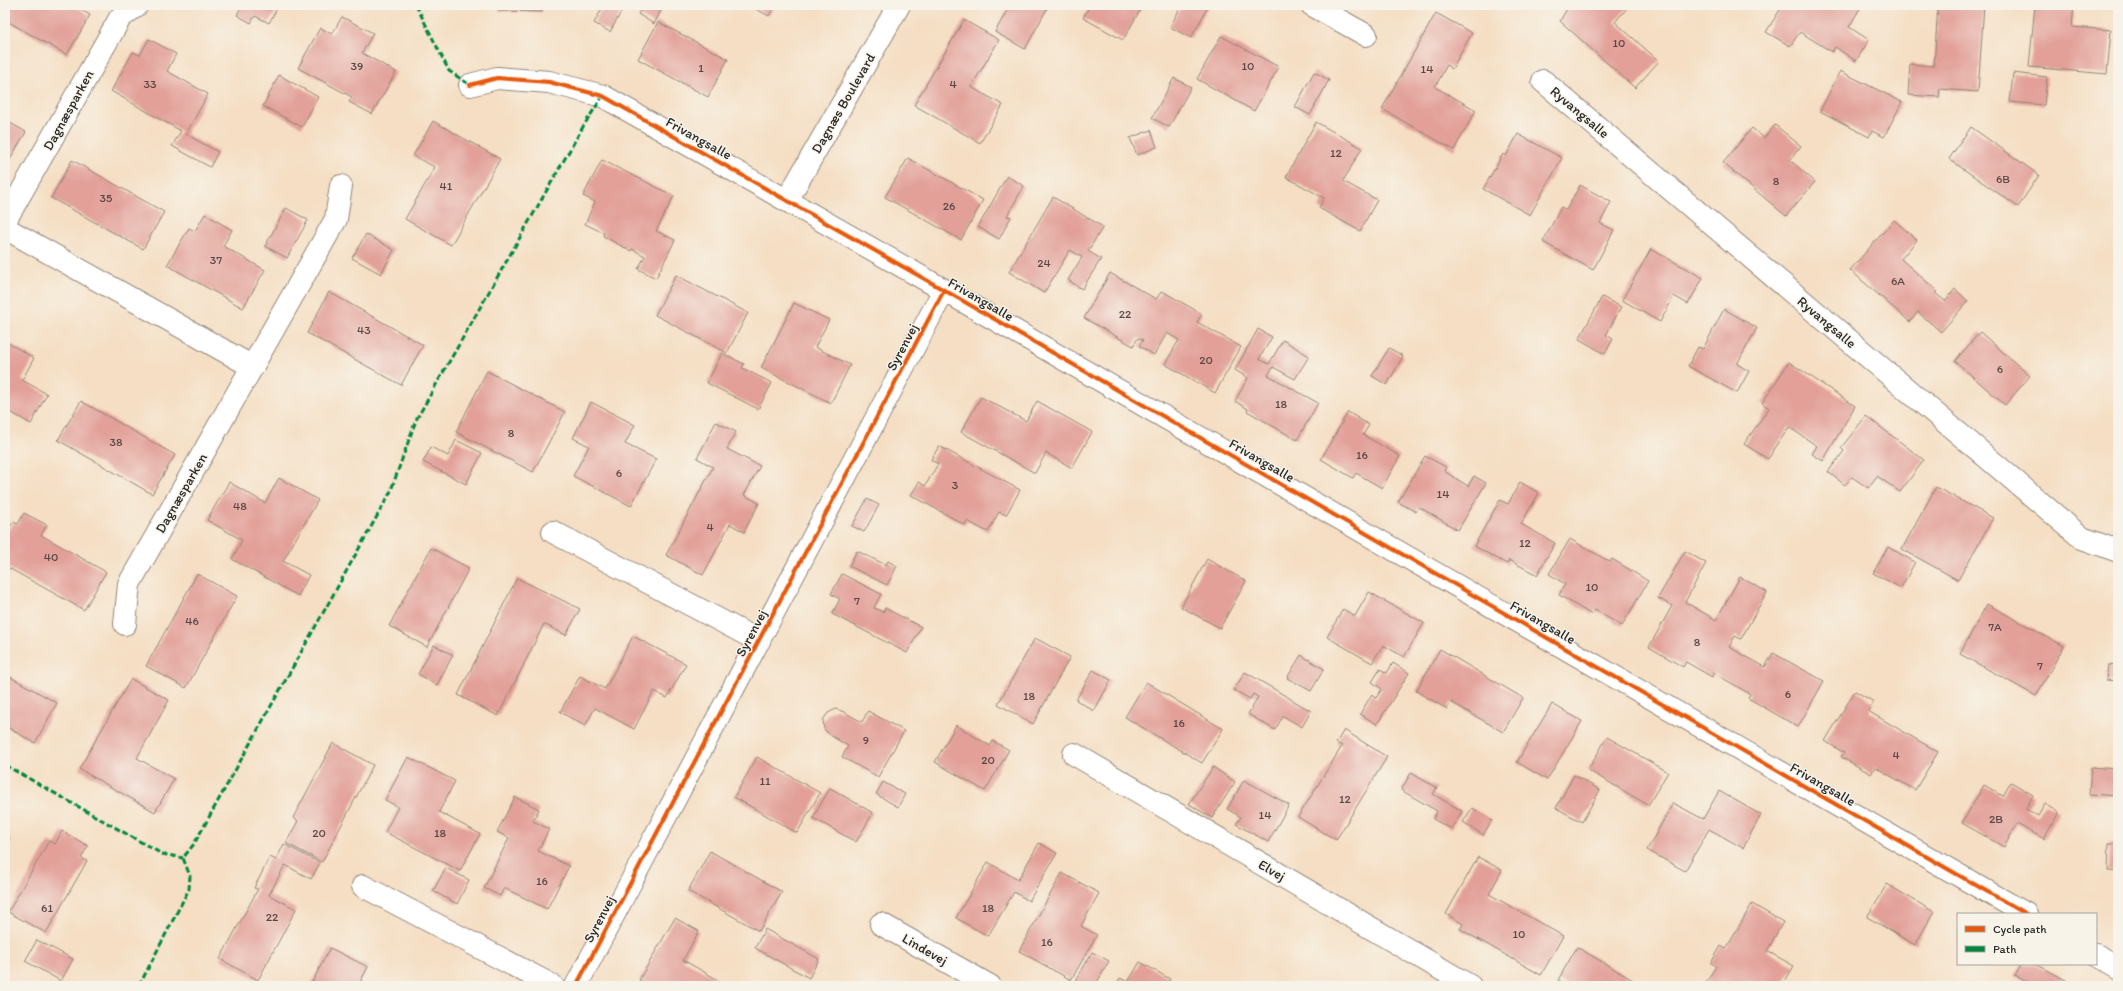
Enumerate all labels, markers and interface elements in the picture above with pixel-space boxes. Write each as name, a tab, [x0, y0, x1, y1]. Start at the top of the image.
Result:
house number: 10	[1613, 36, 1625, 50]
street label: Dagnæs Boulevard	[808, 50, 879, 156]
house number: 39	[351, 59, 363, 73]
house number: 10	[1242, 59, 1254, 73]
house number: 1	[698, 61, 704, 75]
house number: 14	[1421, 62, 1433, 76]
street label: Dagnæsparken	[39, 67, 98, 154]
house number: 33	[143, 77, 157, 91]
house number: 4	[949, 77, 957, 91]
street label: Ryvangsalle	[1547, 83, 1613, 142]
street label: Frivangsalle	[663, 113, 735, 164]
house number: 12	[1330, 146, 1343, 160]
house number: 6B	[1996, 172, 2010, 186]
house number: 8	[1773, 174, 1780, 188]
house number: 41	[440, 179, 453, 193]
house number: 35	[100, 191, 112, 205]
house number: 26	[943, 199, 955, 213]
house number: 37	[210, 253, 222, 267]
house number: 24	[1037, 256, 1051, 270]
street label: Frivangsalle	[945, 274, 1017, 325]
house number: 6A	[1891, 274, 1905, 288]
street label: Ryvangsalle	[1794, 293, 1860, 352]
house number: 22	[1119, 307, 1132, 321]
street label: Syrenvej	[883, 321, 922, 374]
house number: 43	[357, 323, 371, 337]
house number: 20	[1199, 353, 1213, 367]
house number: 6	[1997, 362, 2003, 376]
house number: 18	[1275, 397, 1287, 411]
house number: 8	[508, 426, 515, 440]
house number: 38	[109, 435, 123, 449]
street label: Frivangsalle	[1226, 435, 1298, 486]
house number: 16	[1356, 448, 1368, 462]
street label: Dagnæsparken	[152, 450, 211, 536]
house number: 6	[616, 466, 622, 480]
house number: 3	[952, 478, 959, 492]
house number: 14	[1437, 487, 1449, 501]
house number: 48	[233, 499, 247, 513]
house number: 4	[706, 520, 714, 534]
house number: 12	[1519, 536, 1532, 550]
house number: 40	[44, 550, 58, 564]
house number: 10	[1586, 580, 1598, 594]
house number: 7	[854, 594, 860, 608]
street label: Frivangsalle	[1507, 597, 1579, 648]
street label: Syrenvej	[732, 607, 771, 660]
house number: 46	[185, 614, 199, 628]
house number: 7A	[1988, 620, 2002, 634]
house number: 8	[1694, 635, 1701, 649]
house number: 7	[2037, 659, 2043, 673]
house number: 6	[1785, 687, 1791, 701]
house number: 18	[1023, 689, 1035, 703]
house number: 16	[1173, 716, 1185, 730]
house number: 9	[863, 733, 869, 747]
house number: 4	[1892, 748, 1900, 762]
house number: 20	[981, 753, 995, 767]
street label: Frivangsalle	[1787, 759, 1859, 810]
house number: 11	[759, 774, 771, 788]
house number: 12	[1339, 792, 1352, 806]
house number: 14	[1259, 808, 1271, 822]
house number: 2B	[1989, 812, 2003, 826]
house number: 20	[312, 826, 326, 840]
house number: 18	[434, 826, 446, 840]
street label: Elvej	[1255, 856, 1288, 885]
house number: 16	[536, 874, 548, 888]
street label: Syrenvej	[580, 893, 619, 946]
house number: 61	[41, 901, 53, 915]
house number: 18	[982, 901, 994, 915]
house number: 22	[266, 910, 279, 924]
legend	[1957, 913, 2097, 965]
text: Cycle path	[1993, 922, 2047, 936]
house number: 10	[1513, 927, 1525, 941]
street label: Lindevej	[899, 930, 950, 969]
house number: 16	[1041, 935, 1053, 949]
text: Path	[1993, 942, 2016, 956]

